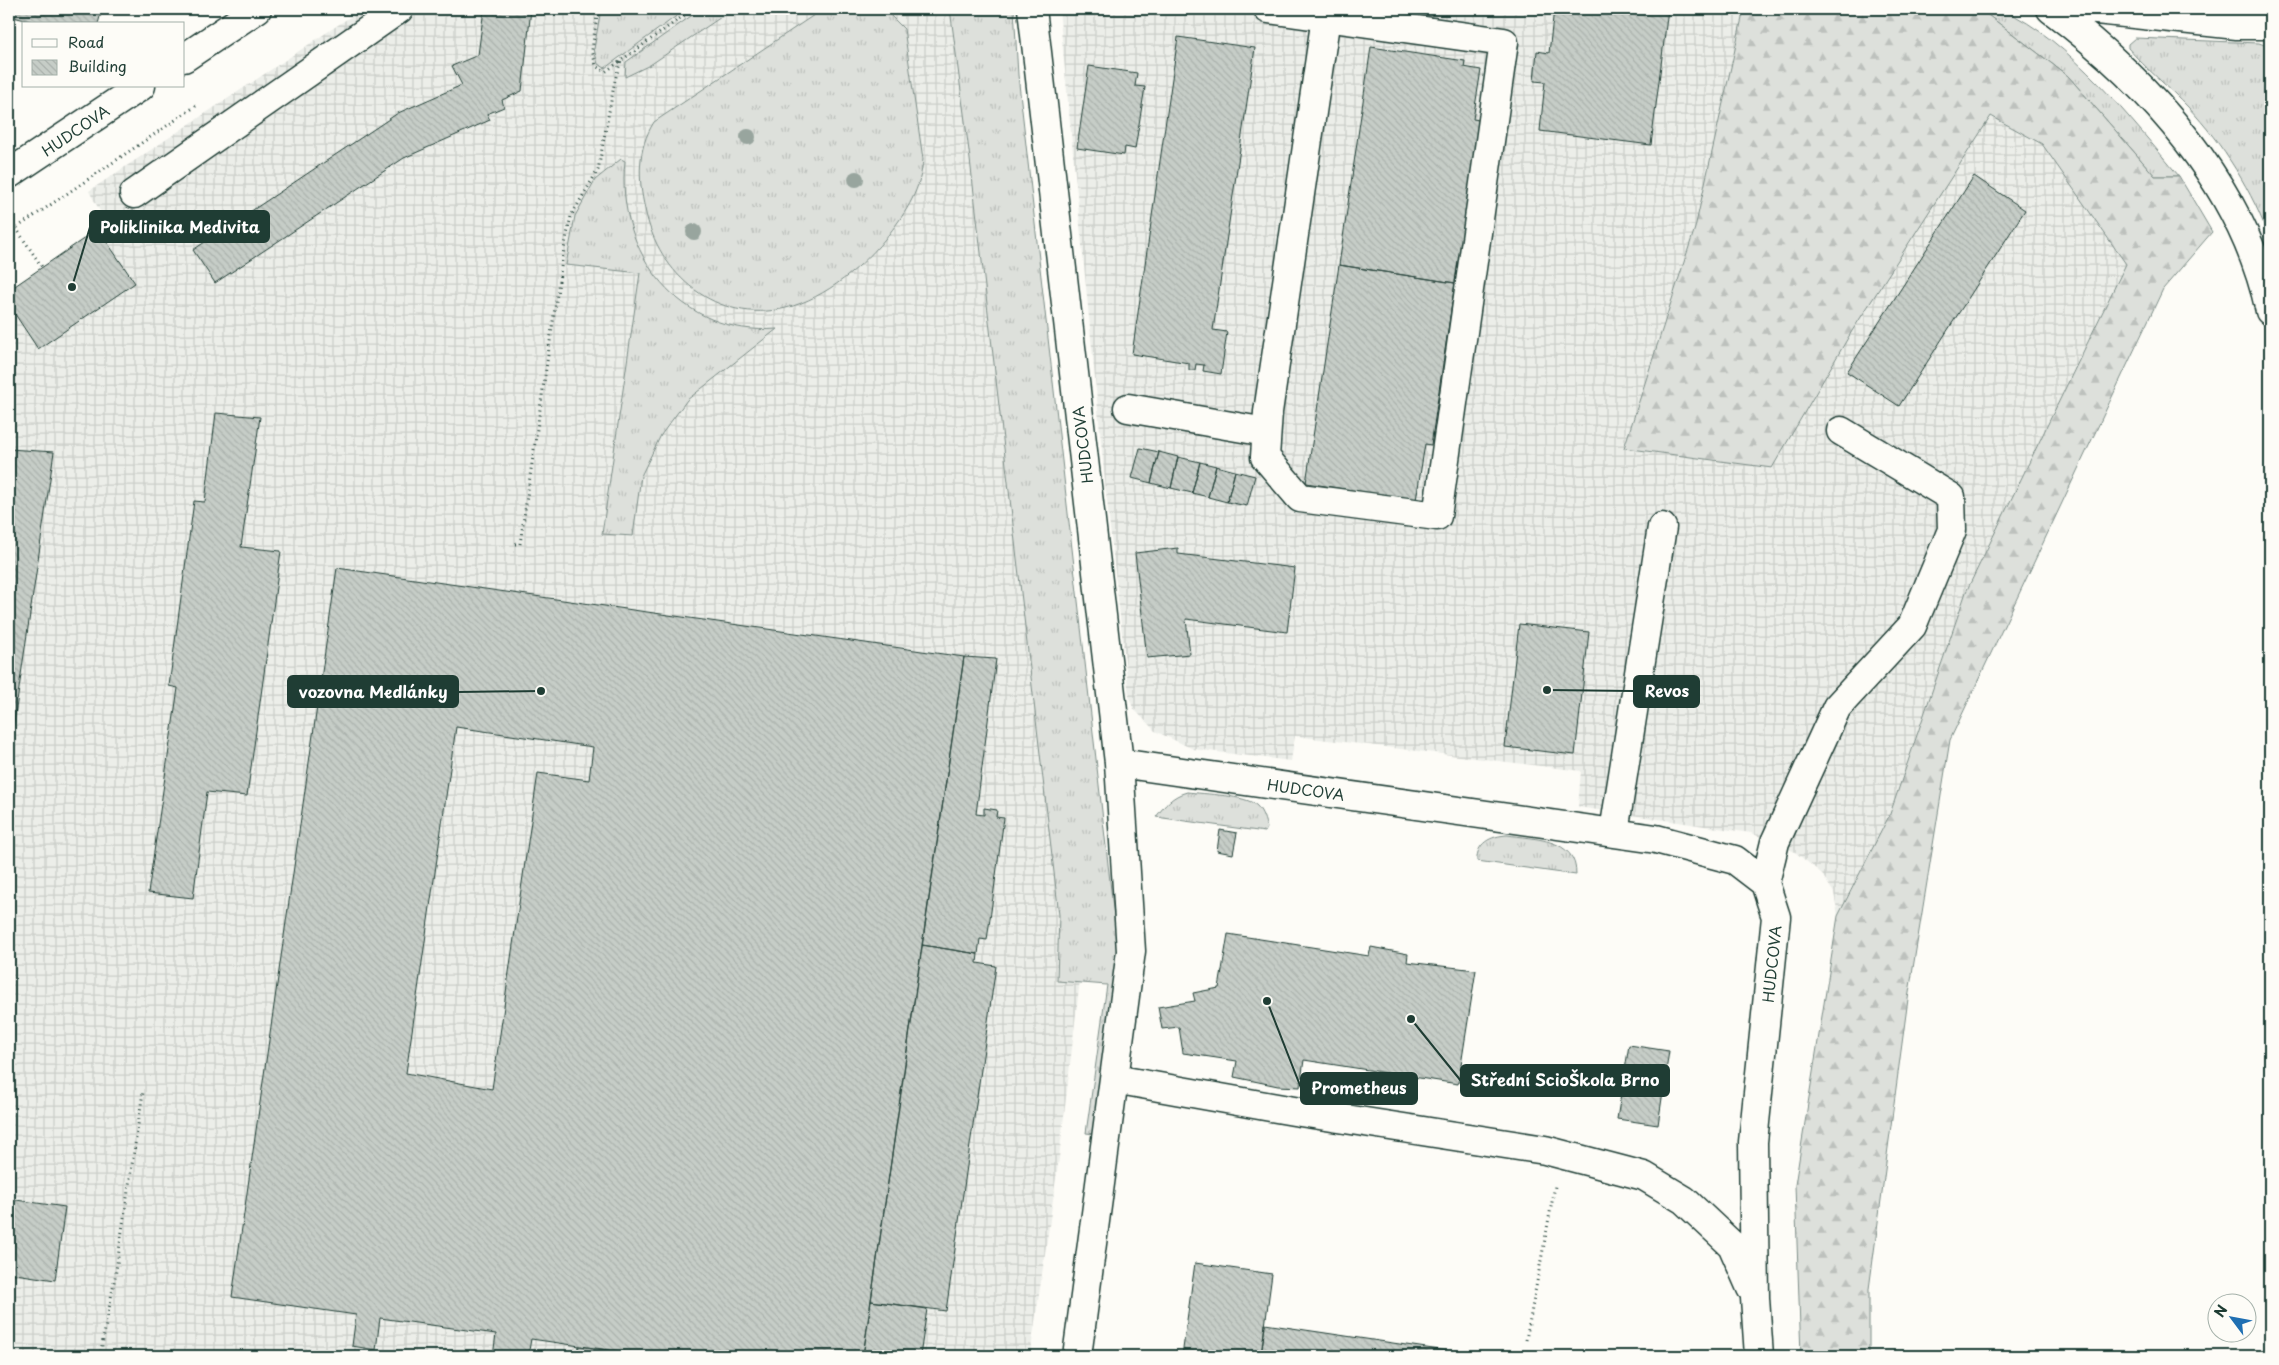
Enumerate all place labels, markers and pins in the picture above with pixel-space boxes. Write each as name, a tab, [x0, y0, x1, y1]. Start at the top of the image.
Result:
callout: Poliklinika Medivita	[90, 211, 269, 242]
callout: vozovna Medlánky	[288, 676, 458, 707]
callout: Revos	[1634, 676, 1699, 707]
callout: Střední ScioŠkola Brno	[1461, 1065, 1669, 1096]
callout: Prometheus	[1301, 1073, 1417, 1104]

